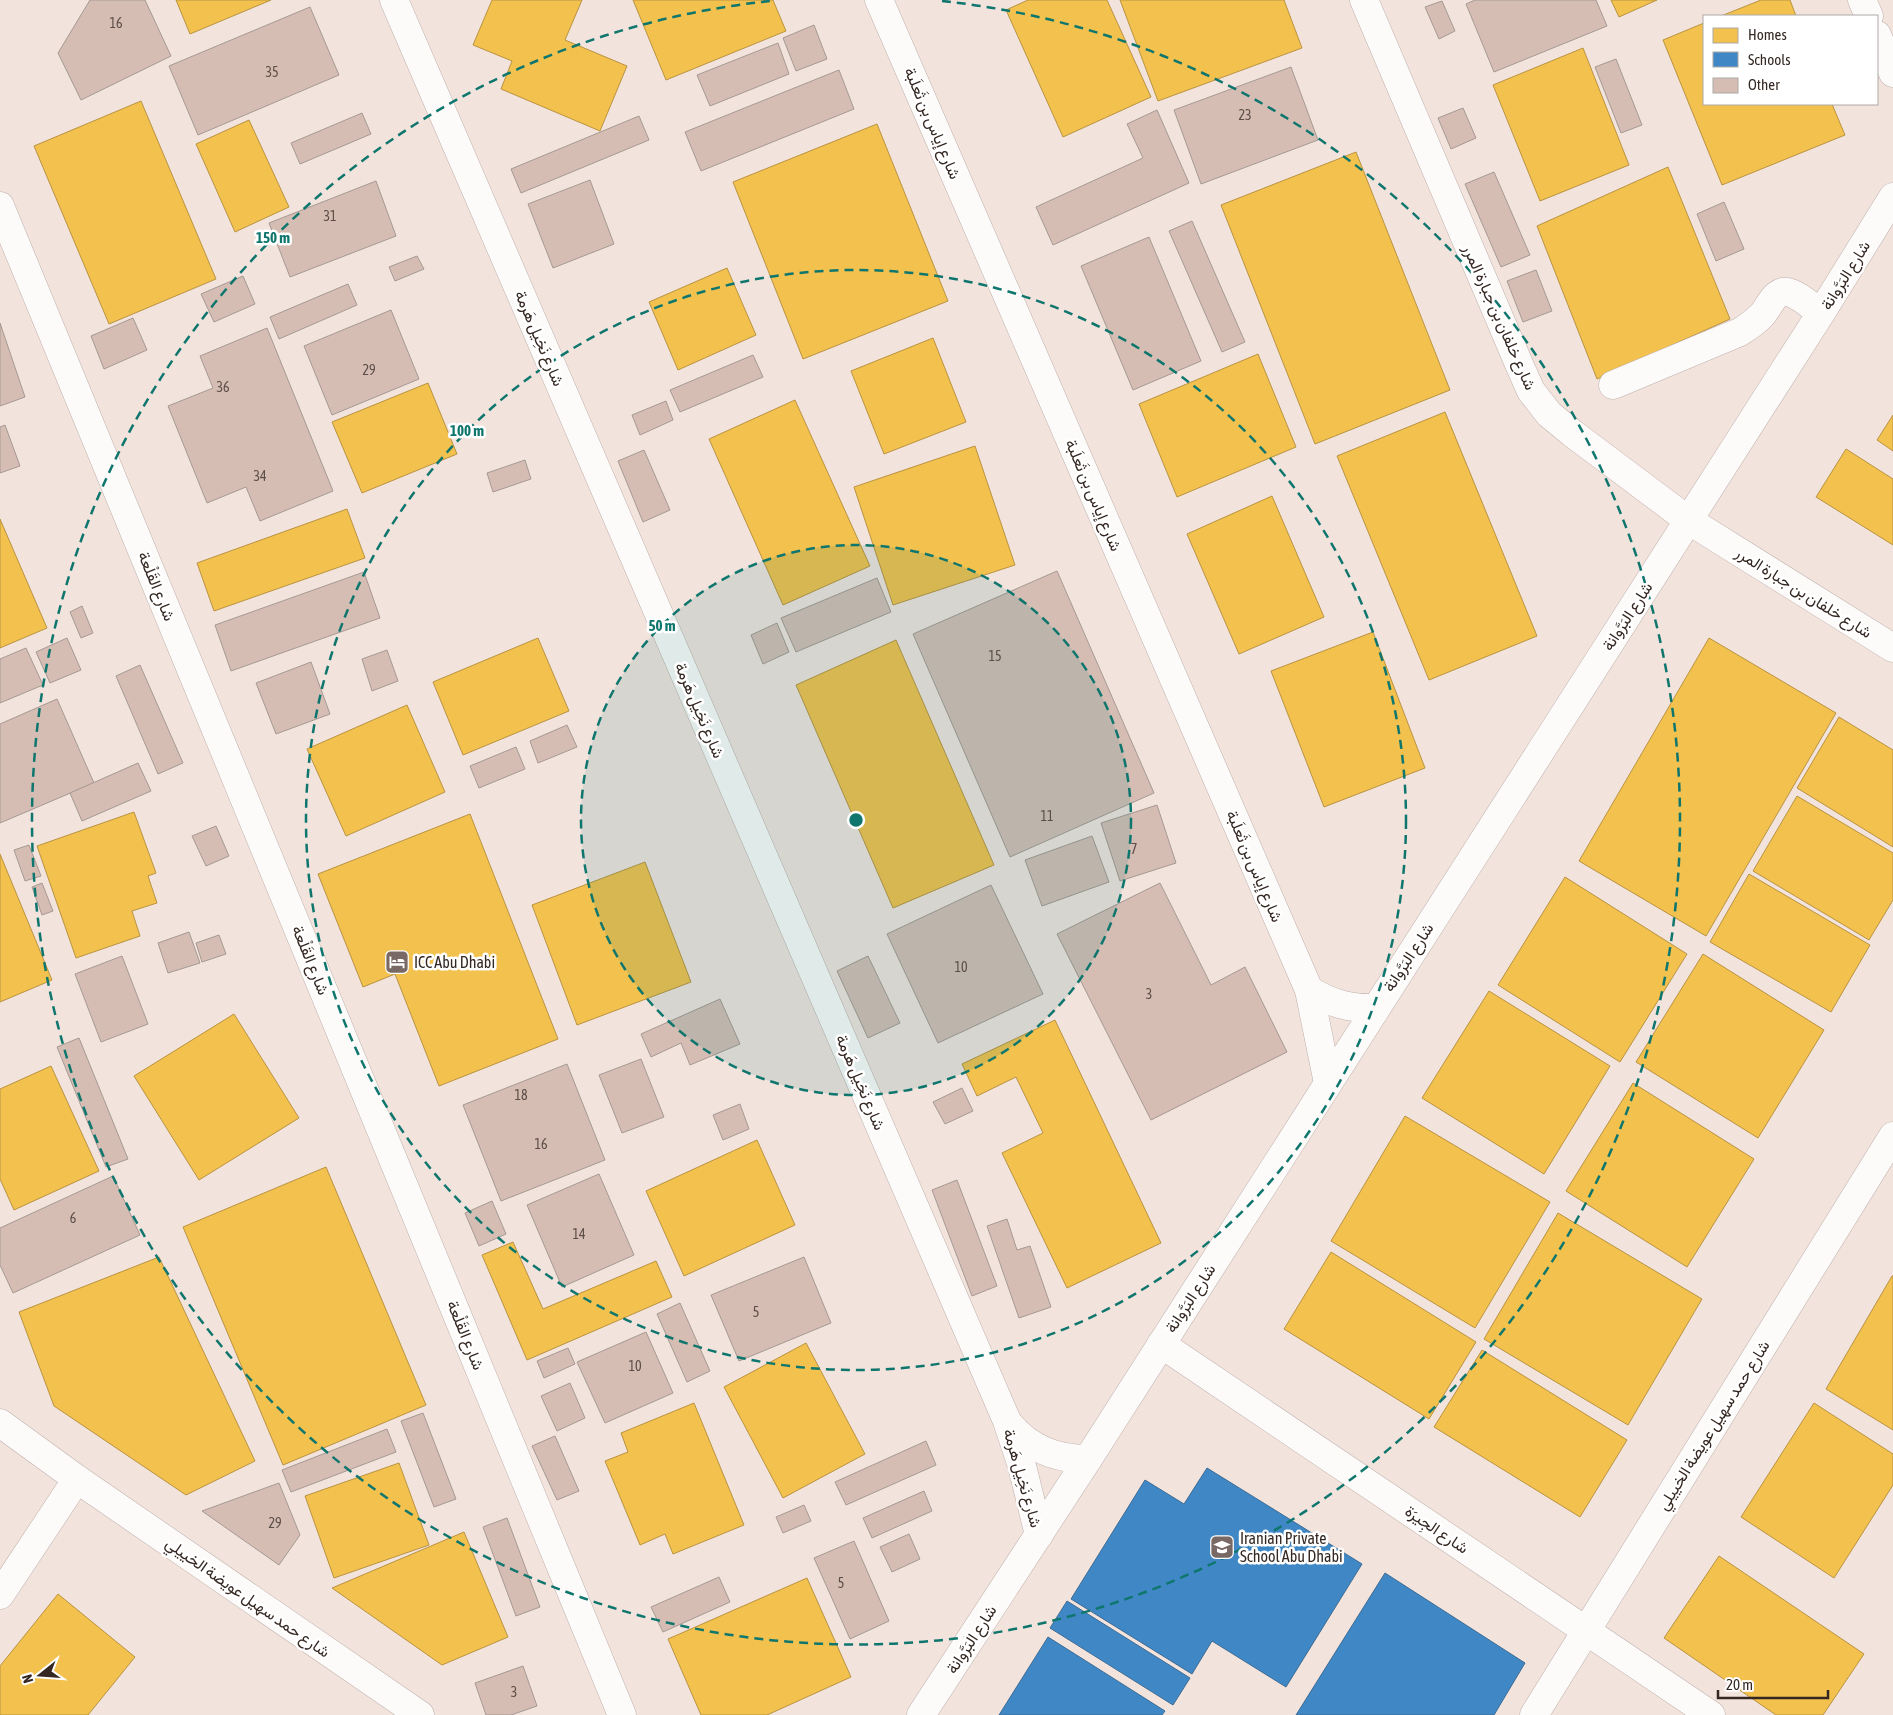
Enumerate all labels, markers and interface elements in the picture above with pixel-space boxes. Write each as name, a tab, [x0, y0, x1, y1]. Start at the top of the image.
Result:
house number: 16	[109, 15, 123, 31]
legend	[1703, 15, 1878, 105]
text: Homes	[1748, 26, 1787, 43]
text: Schools	[1748, 51, 1791, 68]
house number: 35	[265, 64, 279, 80]
street label: شارع إياس بن ثَعلَبة	[899, 64, 965, 183]
text: Other	[1748, 76, 1780, 93]
house number: 23	[1238, 107, 1252, 123]
house number: 31	[323, 208, 337, 224]
text: 150 m	[256, 229, 290, 246]
street label: شارع البَرَّوانة	[1817, 237, 1876, 314]
street label: شارع خلفان بن جبارة المرر	[1457, 241, 1540, 394]
street label: شارع نَخِيل هَرمة	[509, 288, 568, 390]
house number: 29	[362, 362, 376, 378]
house number: 36	[216, 379, 230, 395]
text: 100 m	[450, 422, 484, 439]
street label: شارع إياس بن ثَعلَبة	[1060, 436, 1126, 555]
house number: 34	[253, 468, 267, 484]
street label: شارع خلفان بن جبارة المرر	[1730, 542, 1875, 644]
street label: شارع القَلْعة	[132, 549, 179, 624]
street label: شارع البَرَّوانة	[1598, 578, 1658, 655]
text: 50 m	[649, 617, 676, 634]
house number: 15	[988, 648, 1002, 664]
street label: شارع نَخِيل هَرمة	[669, 660, 728, 762]
street label: شارع إياس بن ثَعلَبة	[1221, 807, 1287, 926]
house number: 11	[1040, 808, 1054, 824]
centre of rings	[847, 811, 865, 829]
house number: 7	[1131, 841, 1137, 857]
street label: شارع البَرَّوانة	[1379, 919, 1439, 996]
street label: شارع القَلْعة	[286, 923, 333, 998]
hotel icon: ICC Abu Dhabi	[384, 949, 410, 975]
place label: ICC Abu Dhabi	[414, 953, 495, 971]
house number: 10	[954, 959, 968, 975]
house number: 3	[1146, 986, 1152, 1002]
street label: شارع نَخِيل هَرمة	[830, 1032, 889, 1134]
house number: 18	[514, 1087, 528, 1103]
house number: 16	[534, 1136, 548, 1152]
house number: 6	[70, 1210, 77, 1226]
house number: 14	[572, 1226, 586, 1242]
street label: شارع البَرَّوانة	[1161, 1260, 1221, 1337]
street label: شارع القَلْعة	[441, 1298, 488, 1373]
house number: 5	[753, 1304, 759, 1320]
street label: شارع حمد سهيل عويضة الخييلي	[1653, 1337, 1777, 1516]
house number: 10	[628, 1358, 642, 1374]
street label: شارع نَخِيل هَرمة	[997, 1427, 1046, 1530]
street label: شارع الجِيرَة	[1400, 1501, 1472, 1560]
house number: 29	[268, 1515, 282, 1531]
place label: Iranian Private School Abu Dhabi	[1240, 1529, 1343, 1565]
street label: شارع حمد سهيل عويضة الخييلي	[160, 1533, 334, 1665]
school or university icon: Iranian Private School Abu Dhabi	[1209, 1534, 1235, 1560]
house number: 5	[838, 1575, 844, 1591]
street label: شارع البَرَّوانة	[942, 1601, 1002, 1678]
north arrow	[15, 1650, 65, 1700]
scale bar	[1718, 1668, 1828, 1700]
text: N	[19, 1673, 36, 1685]
text: 20 m	[1726, 1676, 1753, 1693]
house number: 3	[511, 1684, 517, 1700]

